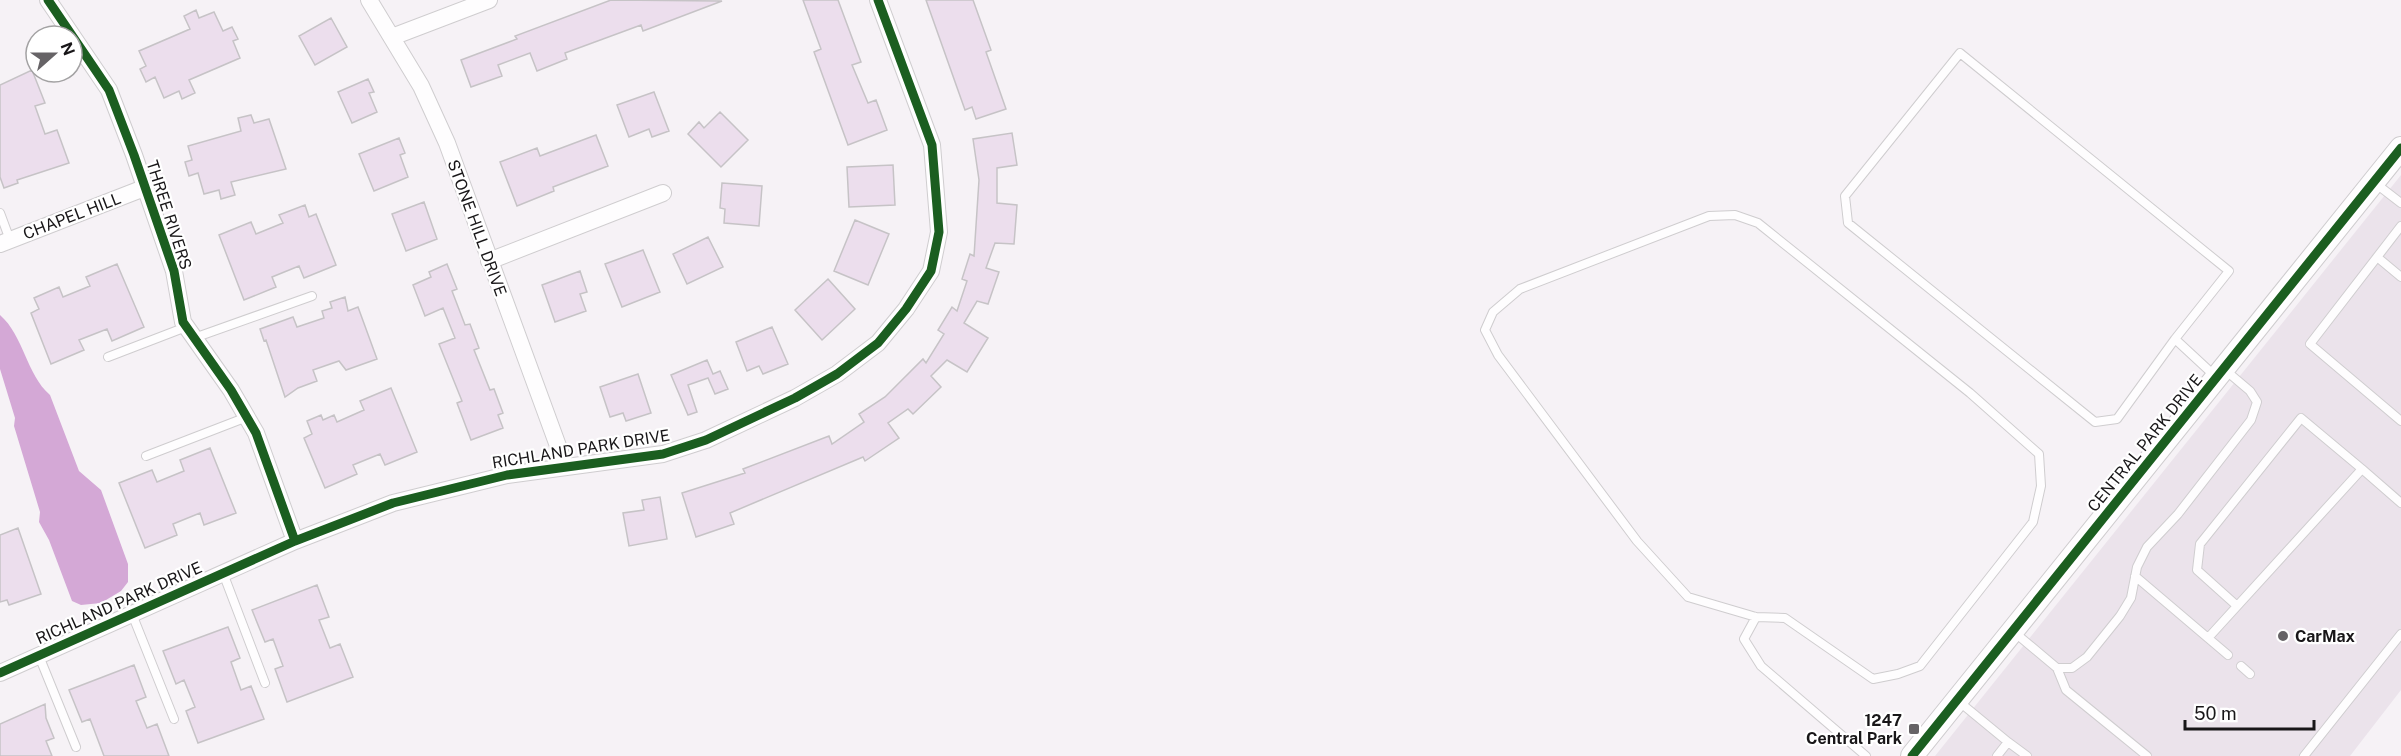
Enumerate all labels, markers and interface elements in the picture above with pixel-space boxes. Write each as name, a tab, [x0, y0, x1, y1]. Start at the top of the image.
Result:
north arrow	[24, 24, 84, 84]
text: N	[56, 40, 79, 58]
street label: STONE HILL DRIVE	[443, 157, 511, 299]
street label: THREE RIVERS	[142, 158, 196, 272]
street label: CHAPEL HILL	[20, 189, 124, 243]
street label: CENTRAL PARK DRIVE	[2084, 370, 2206, 516]
street label: RICHLAND PARK DRIVE	[491, 426, 671, 472]
street label: RICHLAND PARK DRIVE	[33, 558, 205, 648]
place label: CarMax	[2295, 627, 2356, 646]
marker: CarMax	[2276, 629, 2290, 643]
scale bar	[2185, 693, 2314, 731]
text: 50 m	[2194, 703, 2237, 724]
place label: 1247 Central Park	[1806, 711, 1902, 748]
marker: 1247 Central Park	[1907, 722, 1921, 736]

